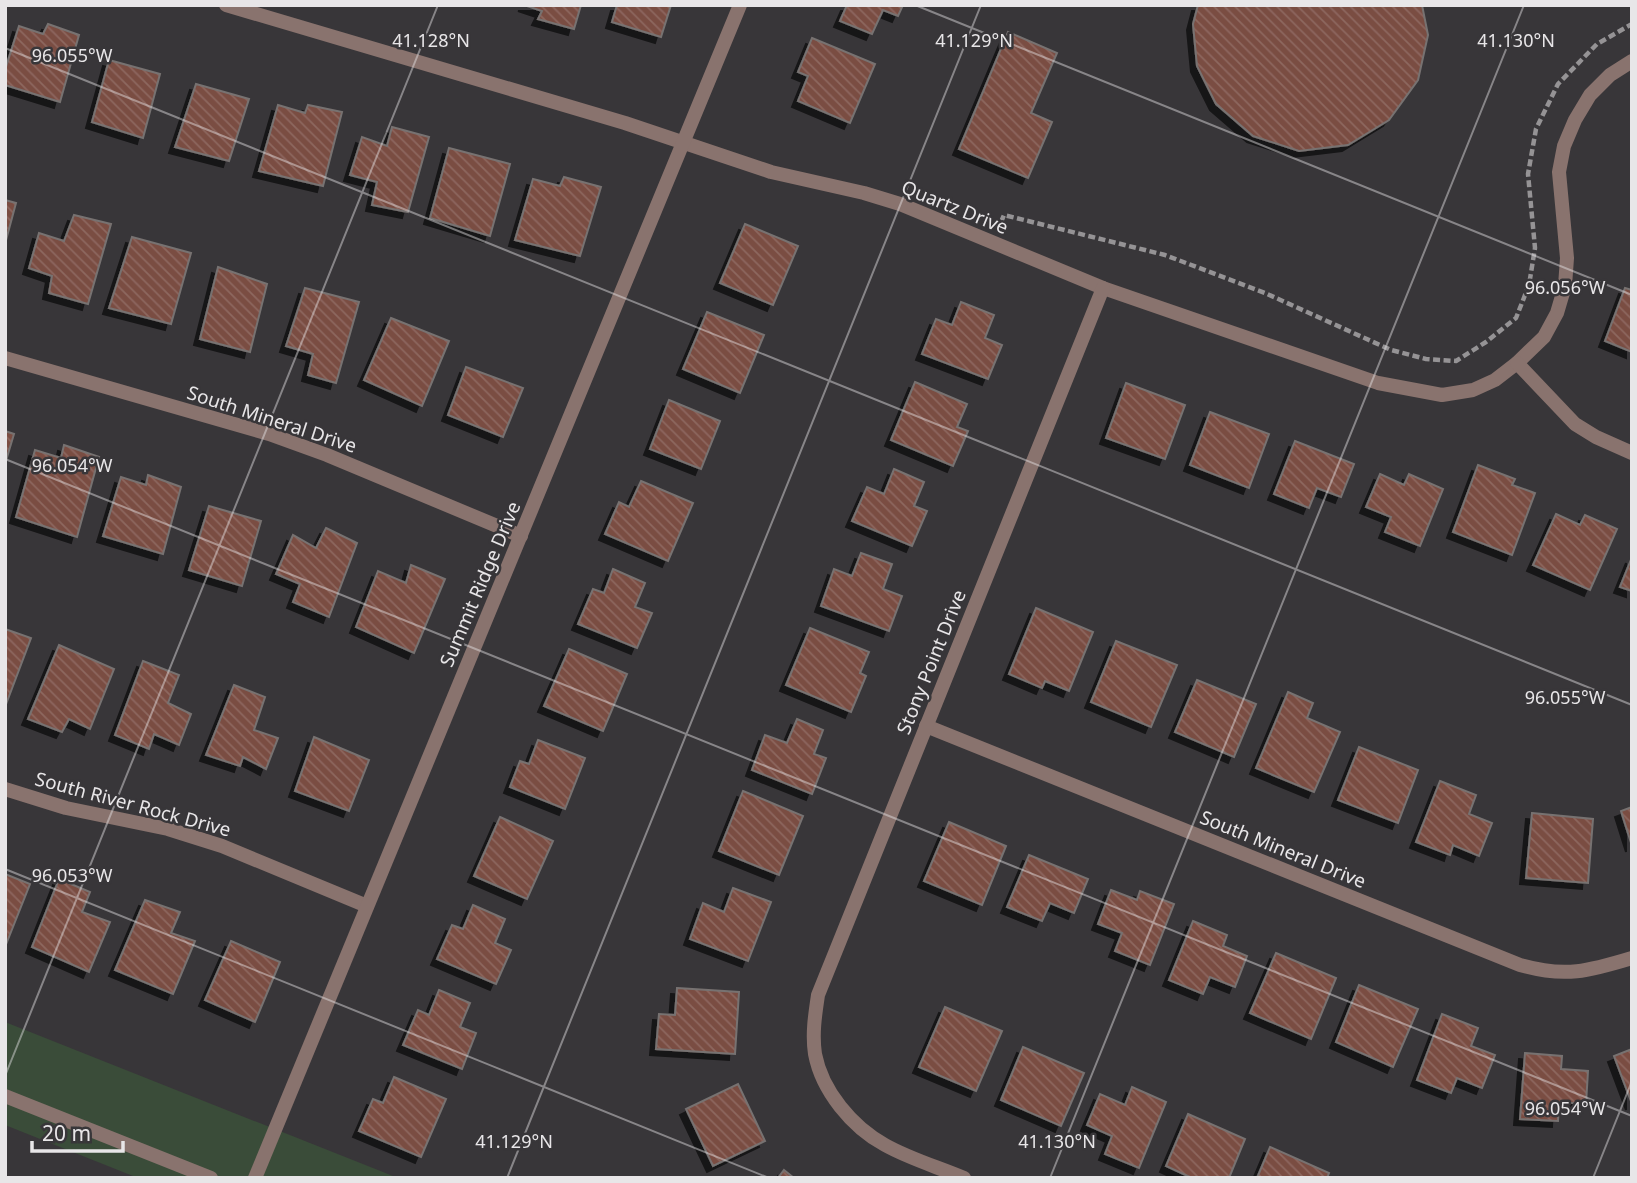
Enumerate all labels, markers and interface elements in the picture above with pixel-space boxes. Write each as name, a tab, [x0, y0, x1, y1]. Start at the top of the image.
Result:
text: 41.128°N	[392, 28, 470, 52]
text: 41.129°N	[935, 28, 1013, 52]
text: 41.130°N	[1477, 28, 1555, 52]
text: 96.055°W	[32, 43, 113, 67]
street label: Quartz Drive	[898, 174, 1012, 240]
text: 96.056°W	[1525, 275, 1606, 299]
street label: South Mineral Drive	[184, 379, 360, 459]
text: 96.054°W	[32, 453, 113, 477]
street label: Summit Ridge Drive	[433, 497, 527, 671]
street label: Stony Point Drive	[890, 586, 972, 738]
text: 96.055°W	[1525, 685, 1606, 709]
street label: South River Rock Drive	[32, 765, 234, 843]
street label: South Mineral Drive	[1196, 804, 1370, 894]
text: 96.053°W	[32, 863, 113, 887]
text: 96.054°W	[1525, 1096, 1606, 1120]
scale bar	[32, 1110, 122, 1154]
text: 20 m	[42, 1119, 91, 1147]
text: 41.129°N	[475, 1129, 553, 1153]
text: 41.130°N	[1018, 1129, 1096, 1153]

